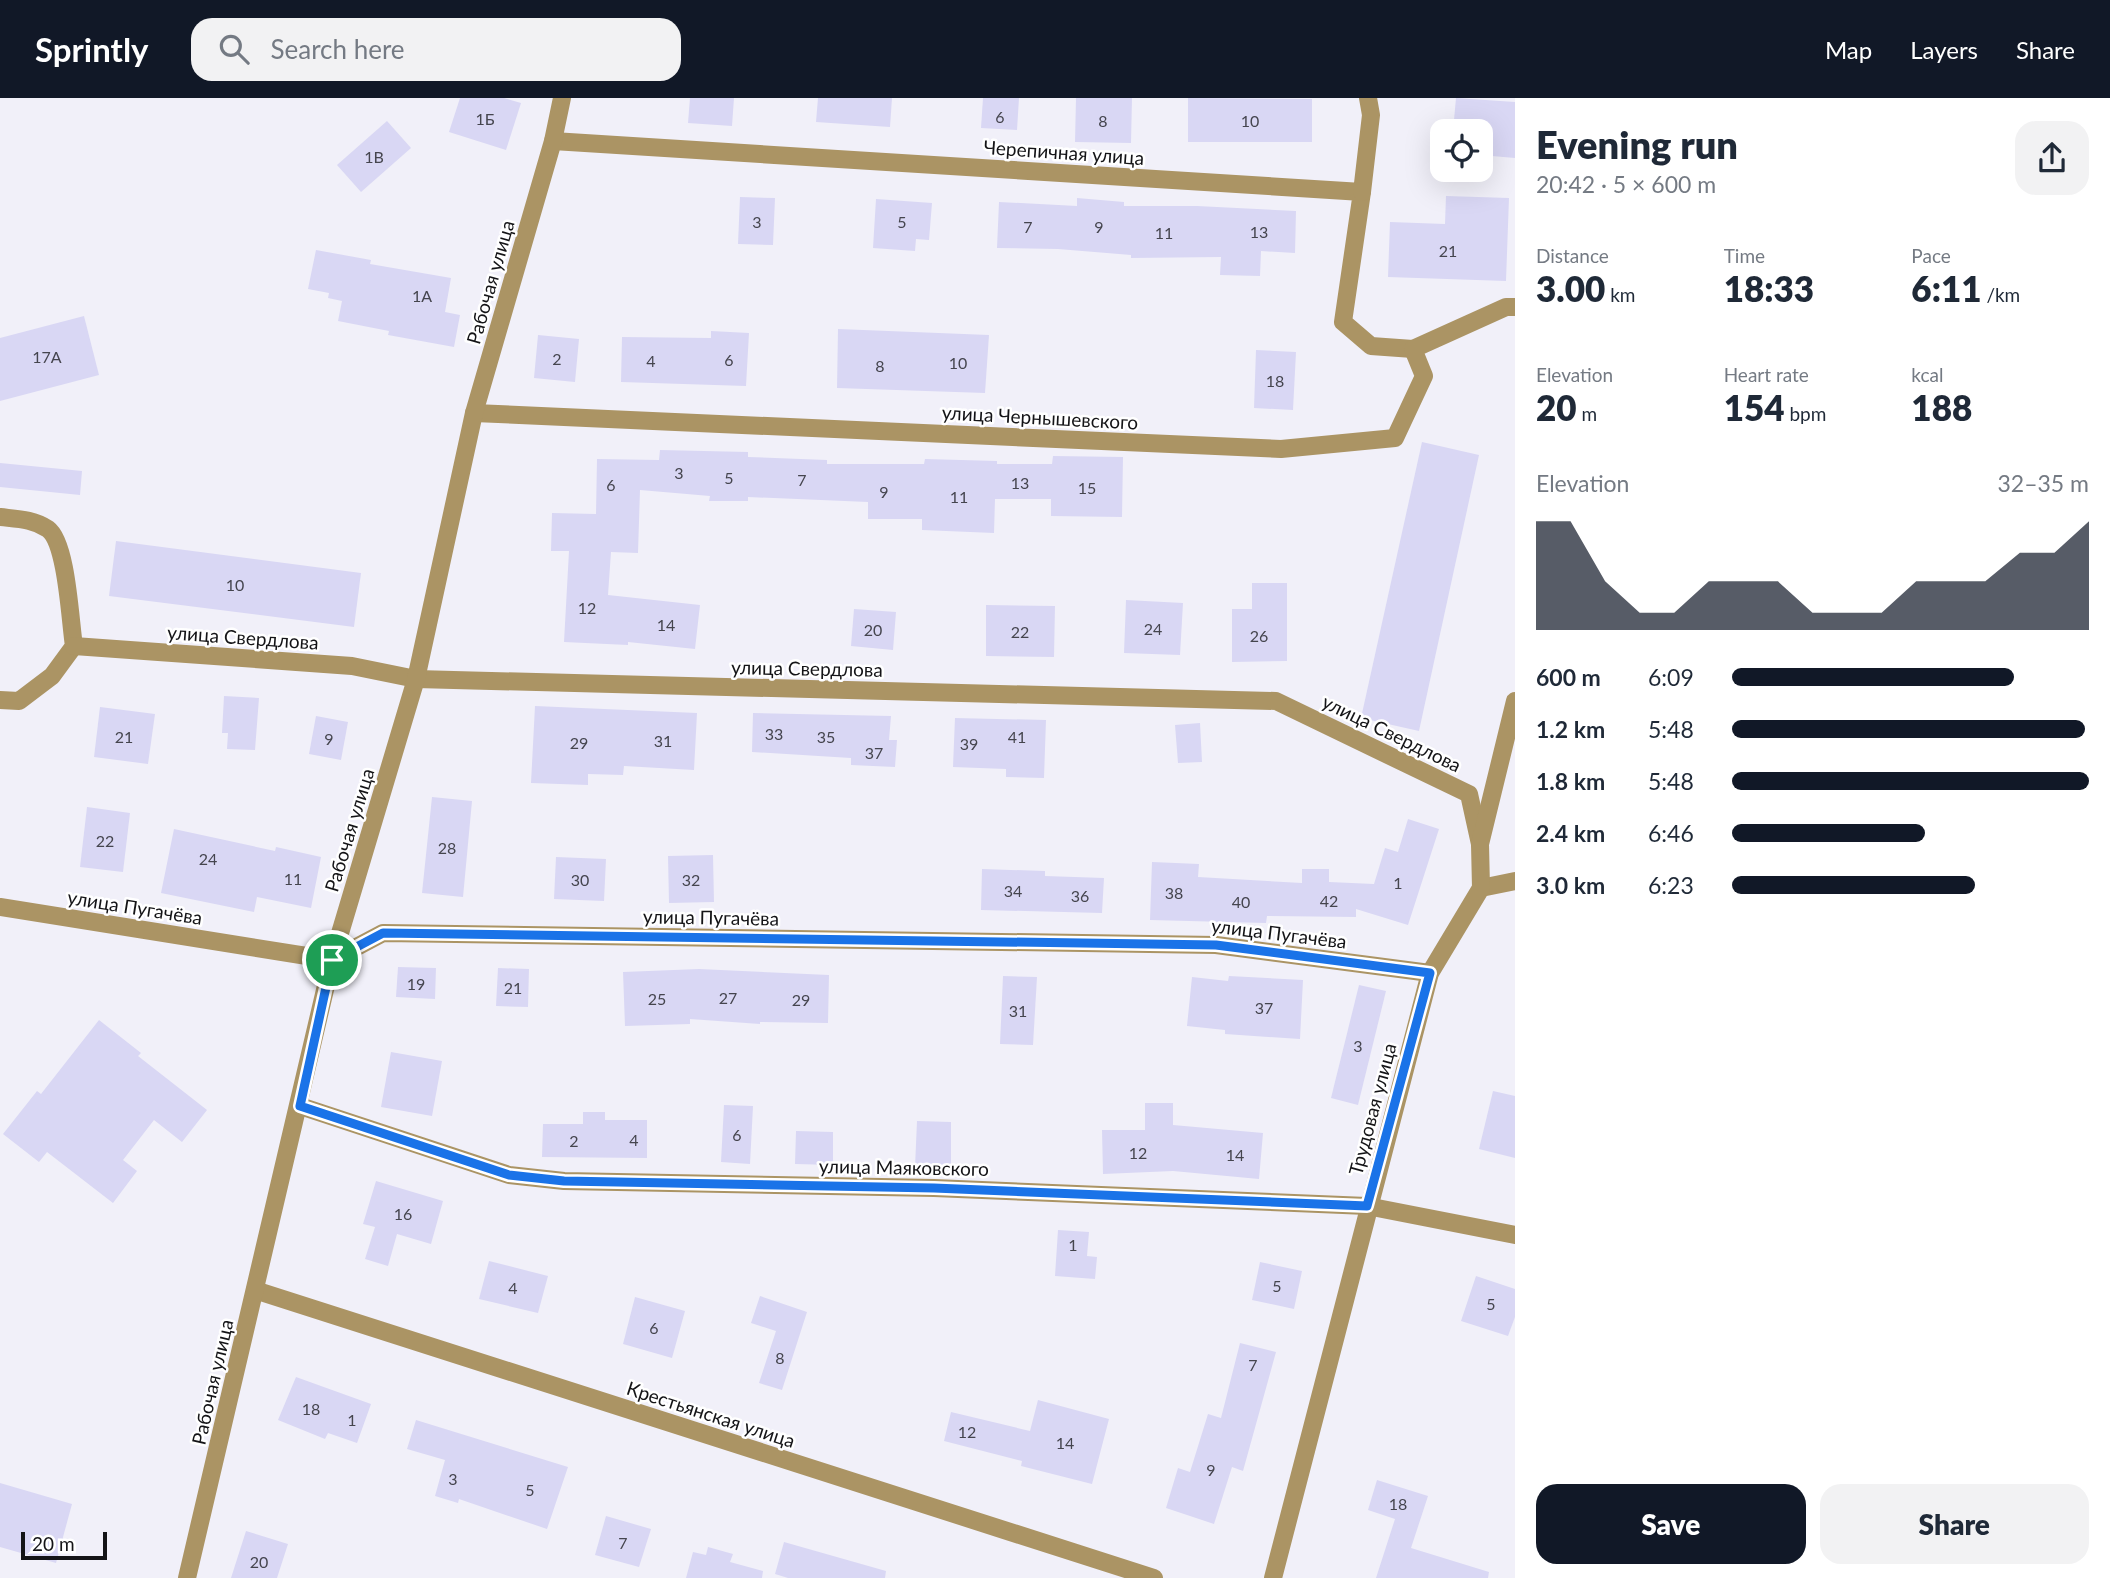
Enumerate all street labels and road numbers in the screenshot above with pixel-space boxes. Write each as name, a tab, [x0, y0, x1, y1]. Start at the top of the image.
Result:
street label: Черепичная улица	[983, 135, 1145, 169]
street label: Рабочая улица	[461, 217, 519, 347]
street label: улица Чернышевского	[941, 400, 1139, 434]
street label: улица Свердлова	[167, 620, 319, 654]
street label: улица Свердлова	[731, 655, 883, 681]
street label: улица Свердлова	[1319, 689, 1465, 777]
street label: Рабочая улица	[319, 766, 379, 894]
street label: улица Пугачёва	[66, 885, 204, 929]
street label: улица Пугачёва	[643, 904, 779, 930]
street label: улица Пугачёва	[1210, 913, 1348, 953]
street label: Трудовая улица	[1343, 1040, 1401, 1178]
street label: улица Маяковского	[819, 1154, 989, 1180]
street label: Рабочая улица	[186, 1317, 238, 1447]
street label: Крестьянская улица	[624, 1376, 798, 1452]

